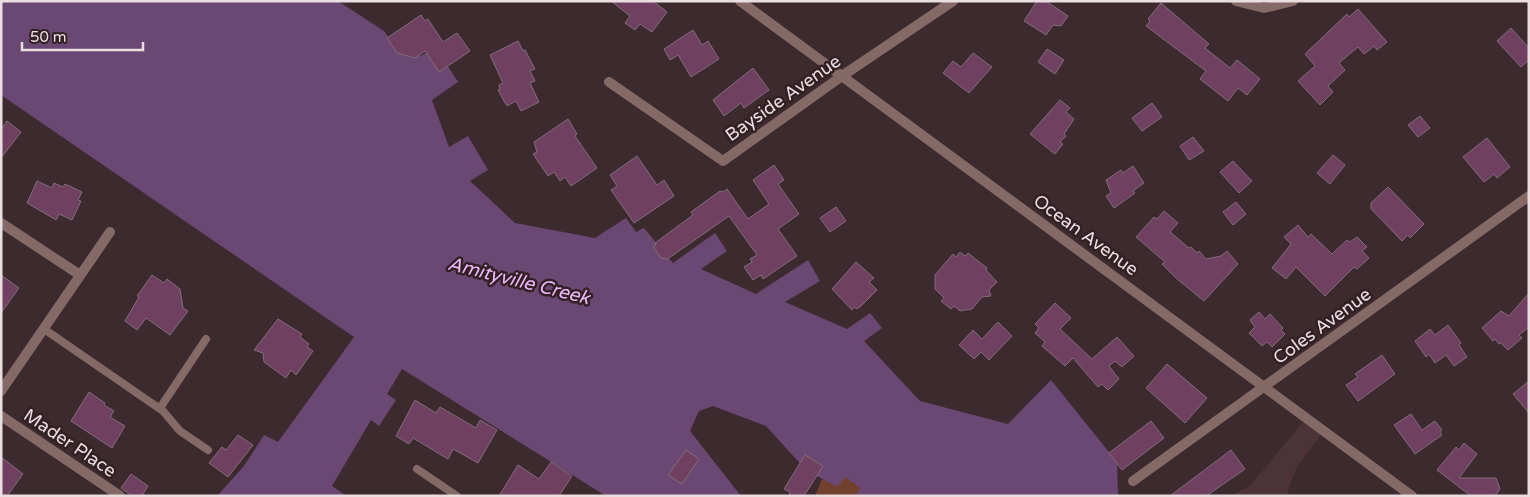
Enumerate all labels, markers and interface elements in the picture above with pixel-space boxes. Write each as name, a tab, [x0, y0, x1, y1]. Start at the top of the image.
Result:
scale bar	[22, 20, 144, 52]
text: 50 m	[30, 28, 67, 46]
street label: Bayside Avenue	[721, 50, 845, 146]
street label: Ocean Avenue	[1029, 190, 1143, 280]
water label: Amityville Creek	[446, 253, 594, 310]
street label: Coles Avenue	[1269, 283, 1375, 369]
street label: Mader Place	[20, 404, 120, 482]

